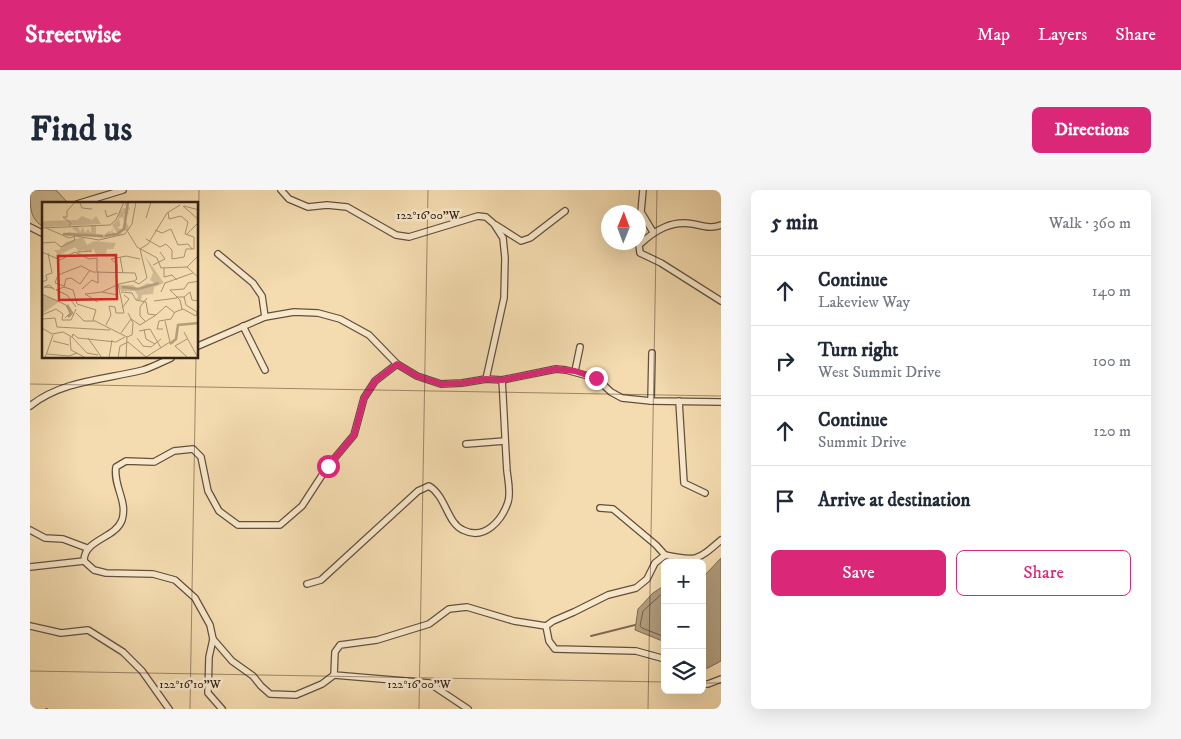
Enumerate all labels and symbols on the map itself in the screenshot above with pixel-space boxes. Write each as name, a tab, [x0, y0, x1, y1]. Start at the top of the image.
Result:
inset map	[42, 202, 199, 359]
north arrow	[601, 205, 646, 250]
text: 122°16'00"W	[396, 208, 461, 223]
route end	[585, 367, 608, 390]
route start	[317, 455, 340, 478]
text: 122°16'10"W	[159, 677, 222, 692]
text: 122°16'00"W	[387, 677, 452, 692]

